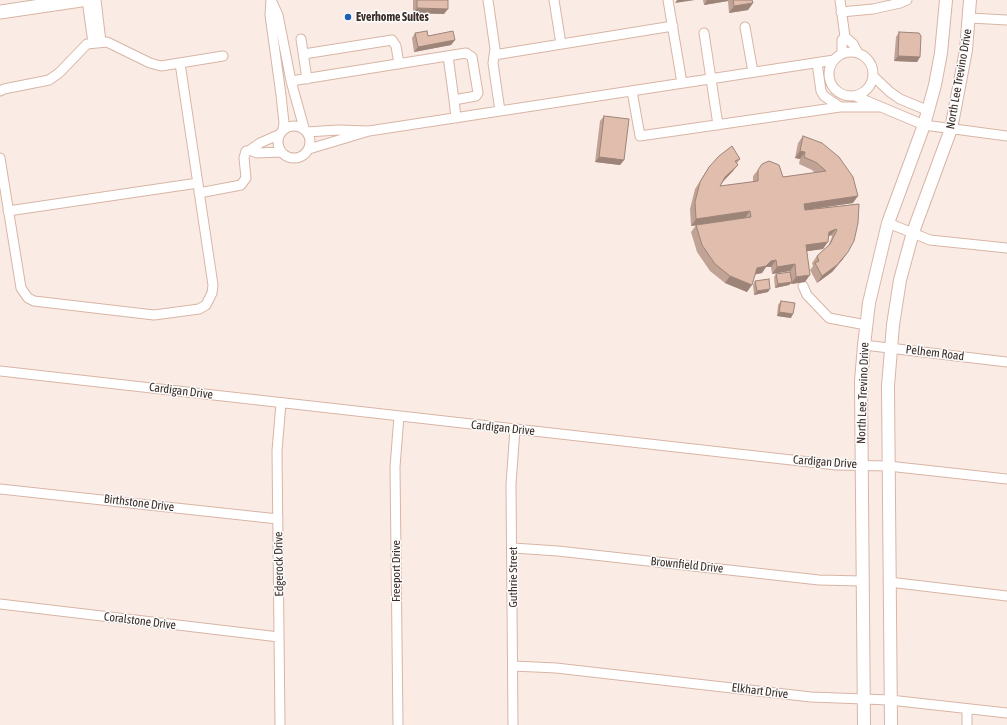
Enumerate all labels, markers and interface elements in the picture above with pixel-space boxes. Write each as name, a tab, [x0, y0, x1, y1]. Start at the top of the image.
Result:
place label: Everhome Suites	[356, 10, 429, 24]
marker: Everhome Suites	[343, 12, 353, 22]
street label: North Lee Trevino Drive	[943, 28, 975, 130]
street label: North Lee Trevino Drive	[854, 342, 872, 444]
street label: Pelhem Road	[905, 342, 965, 364]
street label: Cardigan Drive	[148, 380, 214, 402]
street label: Cardigan Drive	[470, 417, 536, 439]
street label: Cardigan Drive	[792, 453, 858, 471]
street label: Birthstone Drive	[103, 492, 175, 514]
street label: Edgerock Drive	[271, 531, 287, 597]
street label: Freeport Drive	[389, 540, 403, 602]
street label: Guthrie Street	[506, 546, 520, 608]
street label: Brownfield Drive	[650, 554, 724, 576]
street label: Coralstone Drive	[103, 609, 177, 633]
street label: Elkhart Drive	[731, 680, 789, 702]

